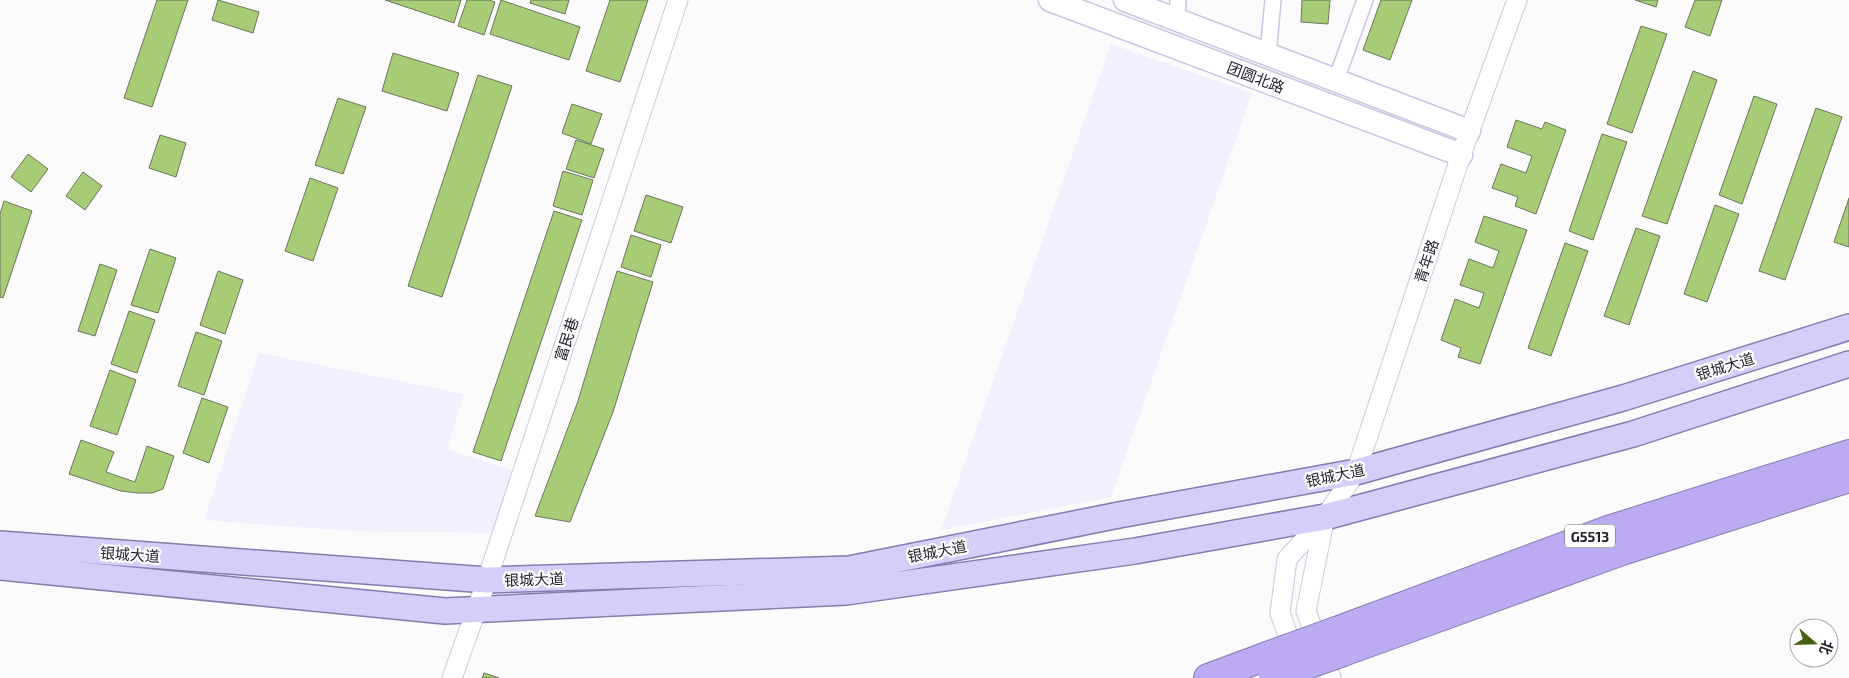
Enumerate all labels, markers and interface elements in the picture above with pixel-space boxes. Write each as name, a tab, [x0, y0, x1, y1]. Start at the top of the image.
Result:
street label: 团圆北路	[1225, 58, 1287, 96]
street label: 青年路	[1410, 237, 1442, 285]
street label: 富民巷	[550, 315, 582, 363]
street label: 银城大道	[1694, 349, 1756, 383]
street label: 银城大道	[1304, 460, 1366, 490]
road number: G5513	[1565, 524, 1615, 548]
street label: 银城大道	[906, 536, 968, 566]
street label: 银城大道	[99, 543, 161, 565]
street label: 银城大道	[504, 569, 564, 589]
north arrow	[1789, 618, 1839, 668]
text: 北	[1816, 638, 1837, 657]

